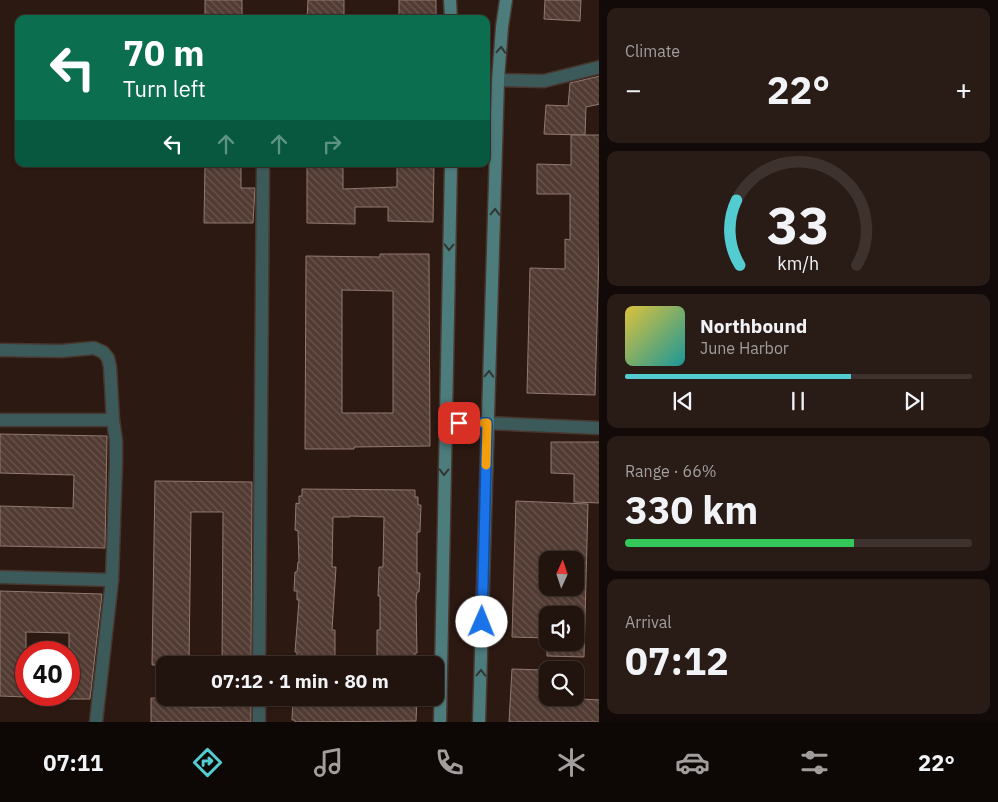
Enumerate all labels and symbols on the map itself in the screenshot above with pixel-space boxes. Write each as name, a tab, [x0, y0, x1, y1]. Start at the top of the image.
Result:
one-way arrow	[495, 45, 506, 53]
one-way arrow	[490, 208, 500, 216]
one-way arrow	[443, 244, 454, 252]
one-way arrow	[484, 370, 495, 378]
pin	[438, 402, 480, 444]
one-way arrow	[439, 468, 449, 476]
north arrow	[539, 551, 584, 596]
position arrow	[455, 595, 507, 647]
speed limit sign: 40	[15, 641, 80, 706]
one-way arrow	[475, 669, 486, 677]

